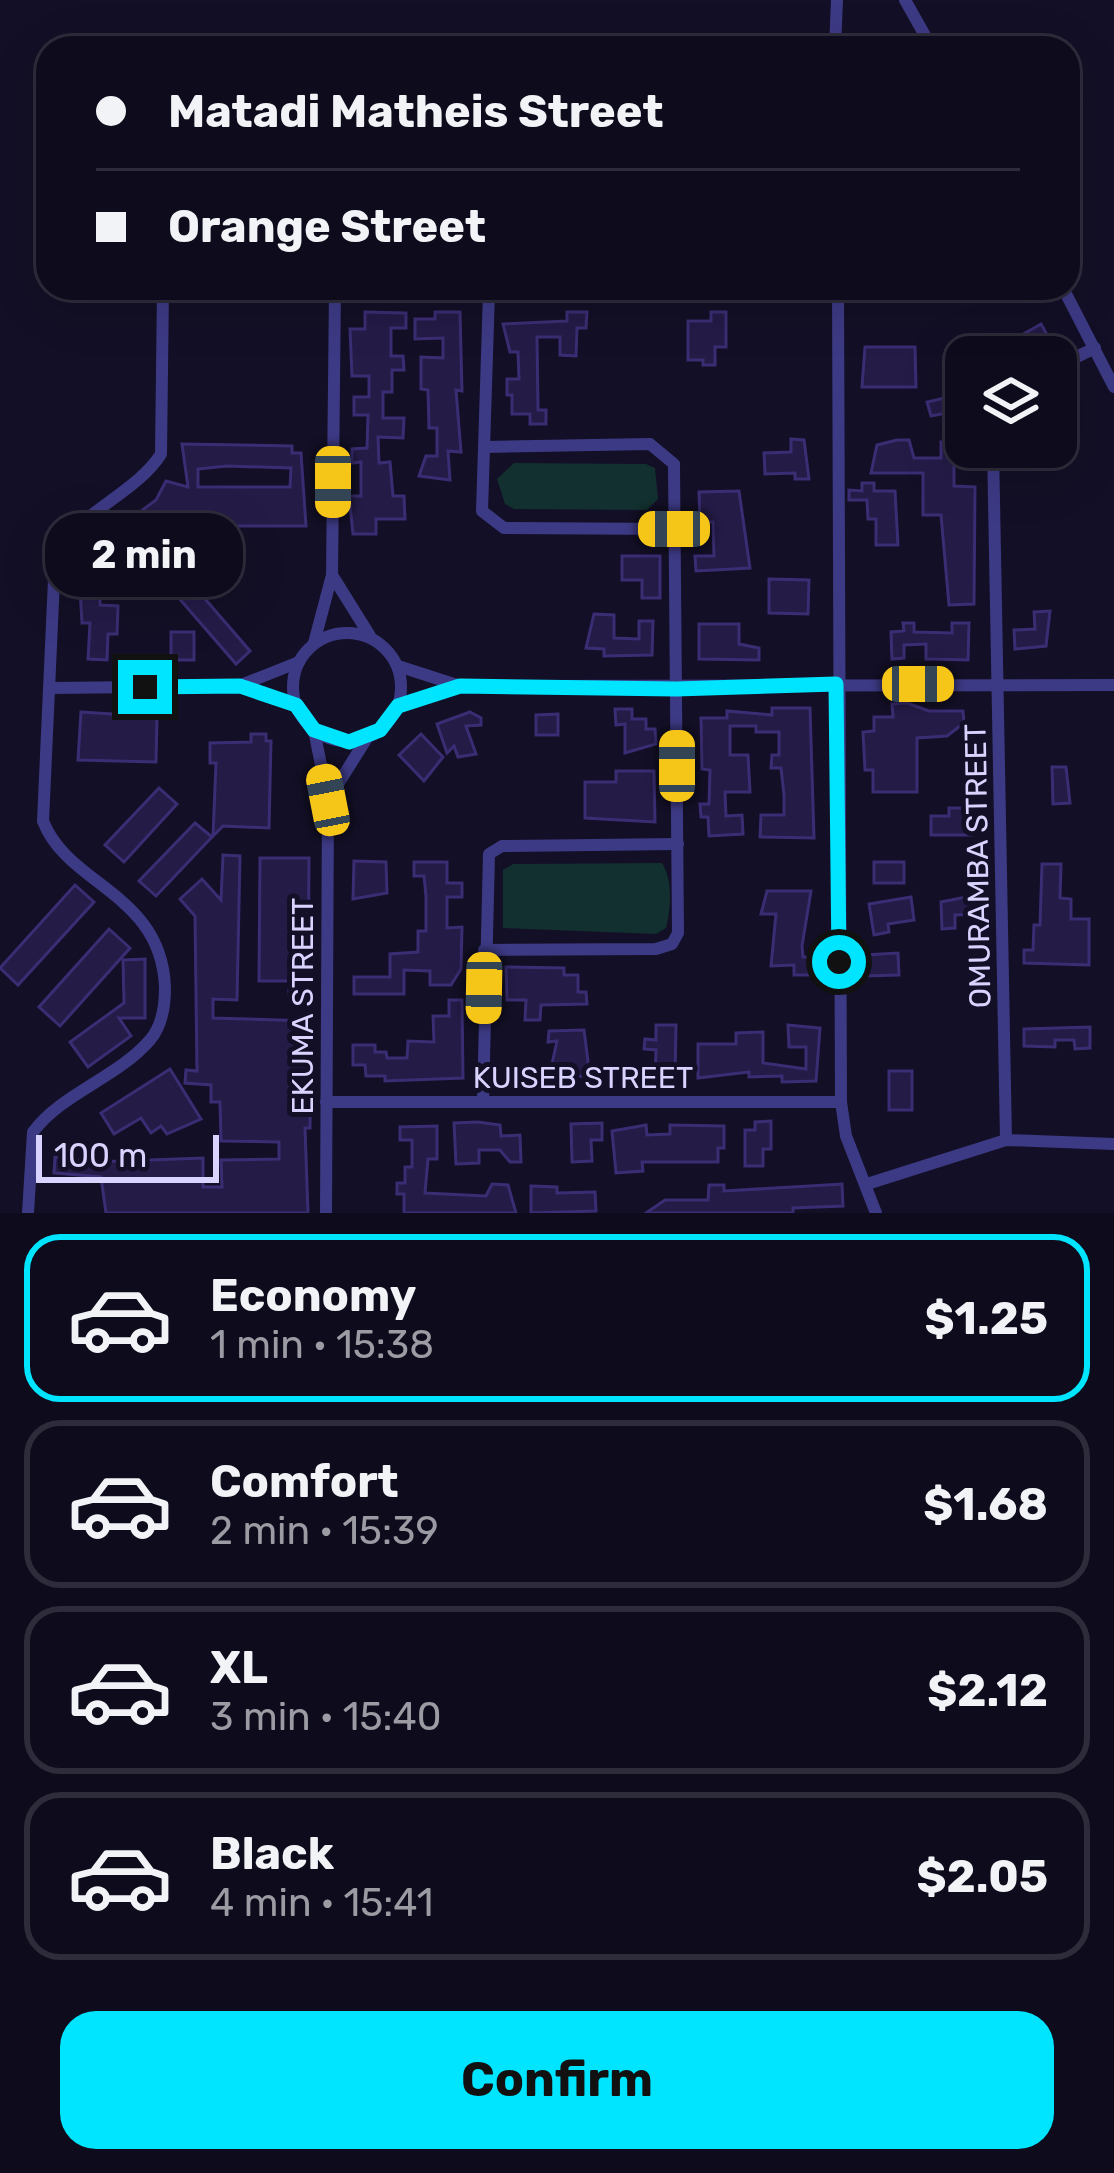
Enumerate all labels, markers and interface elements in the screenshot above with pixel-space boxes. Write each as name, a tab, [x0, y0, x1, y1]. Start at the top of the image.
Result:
text: Matadi Matheis Street	[168, 85, 663, 138]
text: Orange Street	[168, 200, 486, 253]
map controls	[945, 336, 1077, 468]
button: layers	[945, 336, 1077, 468]
car	[315, 446, 351, 518]
car	[638, 511, 710, 547]
callout: 2 min	[46, 513, 244, 597]
text: 2 min	[91, 532, 197, 578]
route end	[118, 660, 172, 714]
car	[882, 666, 954, 702]
street label: OMURAMBA STREET	[958, 724, 998, 1008]
car	[659, 730, 695, 802]
car	[303, 761, 353, 839]
street label: EKUMA STREET	[285, 898, 321, 1114]
route start	[812, 935, 866, 989]
car	[465, 952, 503, 1024]
street label: KUISEB STREET	[473, 1060, 693, 1096]
scale bar	[36, 1129, 219, 1182]
text: 100 m	[54, 1136, 147, 1175]
icon: car	[66, 1264, 174, 1372]
text: Economy	[210, 1269, 416, 1322]
text: $1.25	[924, 1292, 1048, 1345]
text: 1 min · 15:38	[210, 1322, 434, 1368]
icon: car	[66, 1450, 174, 1558]
text: Comfort	[210, 1455, 399, 1508]
text: $1.68	[923, 1478, 1048, 1531]
text: 2 min · 15:39	[210, 1508, 439, 1554]
icon: car	[66, 1636, 174, 1744]
text: XL	[210, 1641, 268, 1694]
text: $2.12	[927, 1664, 1048, 1717]
text: 3 min · 15:40	[210, 1694, 442, 1740]
icon: car	[66, 1822, 174, 1930]
text: Black	[210, 1827, 334, 1880]
text: $2.05	[917, 1850, 1048, 1903]
text: 4 min · 15:41	[210, 1880, 433, 1926]
button: Confirm	[60, 2011, 1054, 2149]

